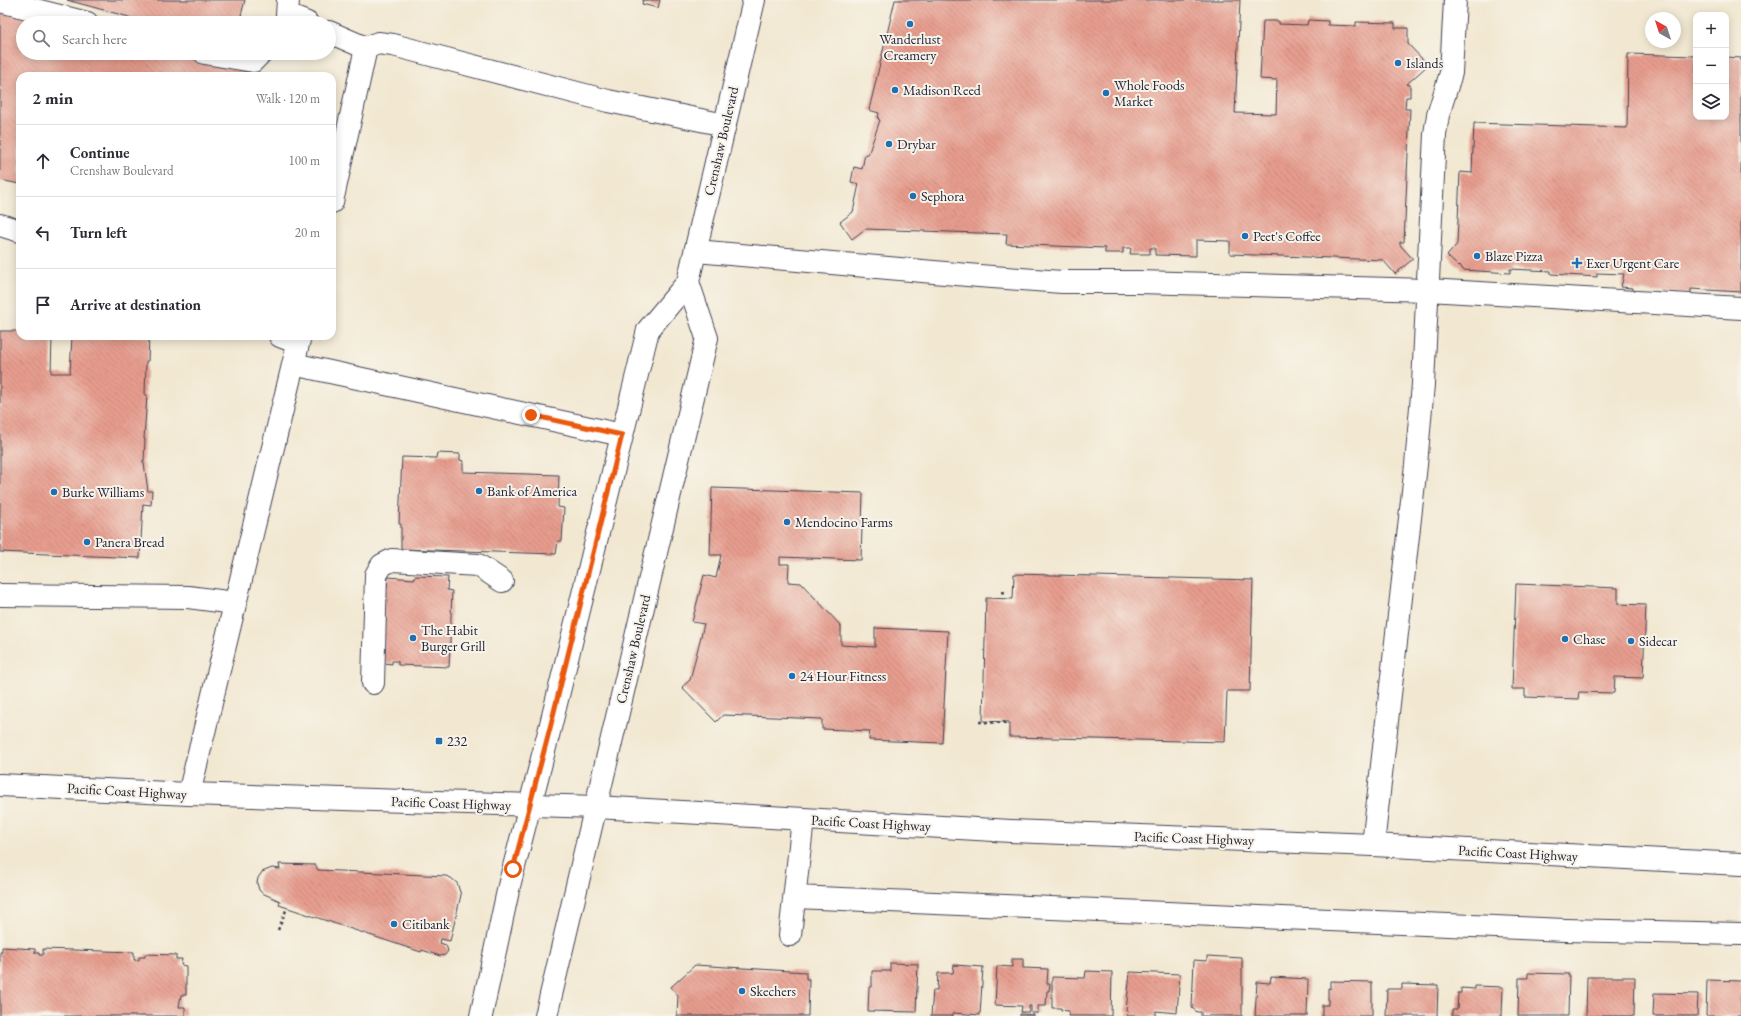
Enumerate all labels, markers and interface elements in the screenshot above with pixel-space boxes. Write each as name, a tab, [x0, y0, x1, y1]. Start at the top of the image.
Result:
north arrow	[1645, 12, 1681, 48]
map controls	[1693, 12, 1729, 120]
button: +	[1693, 12, 1729, 48]
search box	[16, 16, 336, 60]
marker: Wanderlust Creamery	[905, 19, 915, 29]
icon: search	[30, 27, 52, 49]
text: Search here	[62, 29, 127, 48]
place label: Wanderlust Creamery	[879, 30, 941, 64]
button: −	[1693, 48, 1729, 84]
place label: Islands	[1406, 54, 1444, 72]
marker: Islands	[1393, 58, 1403, 68]
place label: Whole Foods Market	[1114, 76, 1185, 110]
place label: Madison Reed	[903, 81, 982, 99]
street label: Crenshaw Boulevard	[700, 84, 743, 197]
button: layers	[1693, 84, 1729, 120]
marker: Madison Reed	[890, 85, 900, 95]
text: 2 min	[32, 87, 73, 109]
marker: Whole Foods Market	[1101, 88, 1111, 98]
text: Walk · 120 m	[256, 90, 320, 107]
place label: Drybar	[897, 135, 936, 153]
marker: Drybar	[884, 139, 894, 149]
text: Continue	[70, 143, 130, 162]
icon: ahead	[32, 150, 54, 172]
text: 100 m	[289, 152, 320, 169]
text: Crenshaw Boulevard	[70, 162, 174, 179]
place label: Sephora	[921, 187, 965, 205]
marker: Sephora	[908, 191, 918, 201]
icon: left	[32, 222, 54, 244]
text: Turn left	[70, 223, 127, 242]
text: 20 m	[295, 224, 320, 241]
place label: Peet's Coffee	[1253, 227, 1321, 245]
marker: Peet's Coffee	[1240, 231, 1250, 241]
place label: Blaze Pizza	[1485, 247, 1543, 265]
marker: Blaze Pizza	[1472, 251, 1482, 261]
place label: Exer Urgent Care	[1586, 254, 1680, 272]
marker: Exer Urgent Care	[1571, 257, 1583, 269]
icon: arrive	[32, 294, 54, 316]
text: Arrive at destination	[70, 295, 201, 314]
route end	[522, 406, 540, 424]
place label: Bank of America	[487, 482, 577, 500]
place label: Burke Williams	[62, 483, 145, 501]
marker: Bank of America	[474, 486, 484, 496]
marker: Burke Williams	[49, 487, 59, 497]
place label: Mendocino Farms	[795, 513, 893, 531]
marker: Mendocino Farms	[782, 517, 792, 527]
place label: Panera Bread	[95, 533, 165, 551]
marker: Panera Bread	[82, 537, 92, 547]
street label: Crenshaw Boulevard	[612, 592, 655, 705]
place label: The Habit Burger Grill	[421, 621, 486, 655]
place label: Chase	[1573, 630, 1606, 648]
place label: Sidecar	[1639, 632, 1677, 650]
marker: The Habit Burger Grill	[408, 633, 418, 643]
marker: Chase	[1560, 634, 1570, 644]
marker: Sidecar	[1626, 636, 1636, 646]
place label: 24 Hour Fitness	[800, 667, 887, 685]
marker: 24 Hour Fitness	[787, 671, 797, 681]
place label: 232	[447, 732, 467, 750]
marker: 232	[434, 736, 444, 746]
street label: Pacific Coast Highway	[67, 779, 188, 803]
street label: Pacific Coast Highway	[391, 792, 512, 814]
street label: Pacific Coast Highway	[811, 811, 932, 835]
street label: Pacific Coast Highway	[1134, 827, 1255, 849]
street label: Pacific Coast Highway	[1458, 841, 1579, 865]
route start	[504, 860, 522, 878]
place label: Citibank	[402, 915, 450, 933]
marker: Citibank	[389, 919, 399, 929]
place label: Skechers	[750, 982, 796, 1000]
marker: Skechers	[737, 986, 747, 996]

